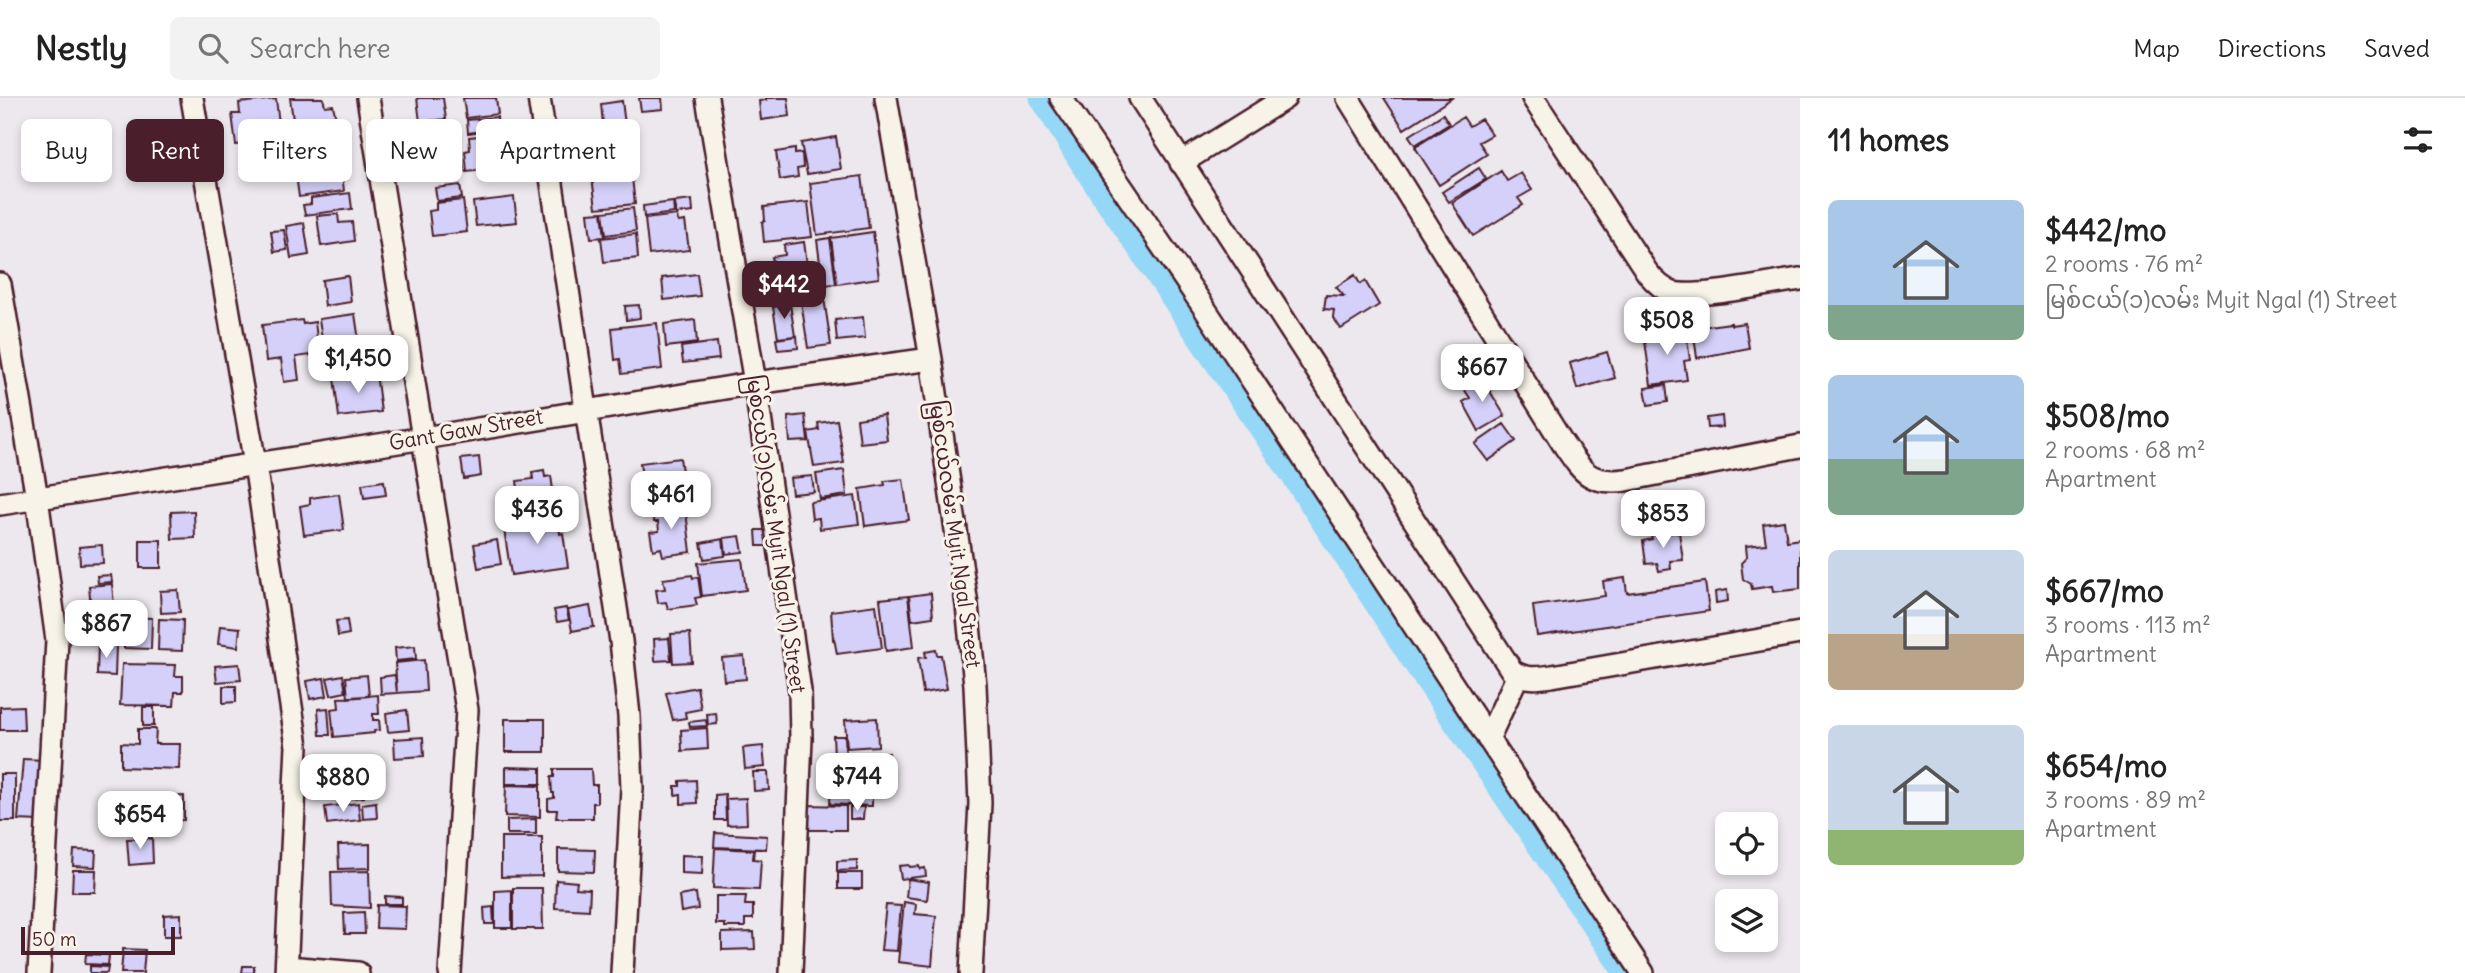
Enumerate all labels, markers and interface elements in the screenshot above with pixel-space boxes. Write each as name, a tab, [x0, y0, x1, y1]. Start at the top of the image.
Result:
search box	[170, 17, 660, 80]
text: Nestly	[35, 27, 128, 69]
icon: search	[194, 29, 232, 67]
text: Search here	[250, 32, 391, 65]
text: Map	[2133, 33, 2180, 63]
text: Directions	[2218, 33, 2326, 63]
text: Saved	[2364, 33, 2430, 63]
chip: Buy	[21, 119, 112, 182]
chip: Rent	[126, 119, 224, 182]
chip: Filters	[238, 119, 352, 182]
chip: New	[366, 119, 462, 182]
chip: Apartment	[476, 119, 640, 182]
text: 11 homes	[1828, 121, 1949, 159]
icon: filters	[2399, 121, 2437, 159]
text: $442/mo	[2045, 211, 2166, 249]
icon: home	[1884, 228, 1968, 312]
text: 2 rooms · 76 m²	[2045, 249, 2203, 278]
pin: $442	[743, 262, 825, 321]
text: $442	[758, 269, 810, 298]
text: မြစ်ငယ်(၁)လမ်း Myit Ngal (1) Street	[2045, 285, 2397, 314]
pin: $508	[1626, 298, 1708, 357]
text: $508	[1640, 305, 1694, 334]
pin: $1,450	[301, 336, 415, 395]
text: $1,450	[324, 343, 392, 372]
pin: $667	[1441, 344, 1523, 404]
text: $667	[1457, 352, 1507, 381]
street label: မြစ်ငယ်(၁)လမ်း Myit Ngal (1) Street	[737, 373, 814, 695]
text: $508/mo	[2045, 397, 2170, 435]
street label: မြစ်ငယ်လမ်း Myit Ngal Street	[919, 398, 990, 670]
street label: Gant Gaw Street	[387, 403, 545, 456]
icon: home	[1884, 403, 1968, 487]
text: 2 rooms · 68 m²	[2045, 435, 2206, 464]
text: Apartment	[2045, 464, 2157, 493]
pin: $461	[630, 472, 712, 531]
text: $461	[647, 479, 695, 508]
pin: $436	[496, 486, 578, 546]
pin: $853	[1622, 490, 1704, 550]
text: $436	[511, 494, 563, 523]
text: $853	[1637, 498, 1689, 527]
text: $667/mo	[2045, 572, 2164, 610]
icon: home	[1884, 578, 1968, 662]
pin: $867	[65, 601, 147, 660]
text: $867	[81, 608, 131, 637]
text: 3 rooms · 113 m²	[2045, 610, 2211, 639]
text: Apartment	[2045, 639, 2157, 668]
text: $654/mo	[2045, 747, 2167, 785]
icon: home	[1884, 753, 1968, 837]
pin: $880	[302, 754, 384, 814]
pin: $744	[816, 754, 898, 813]
text: $744	[832, 761, 882, 790]
text: $880	[316, 762, 370, 791]
text: 3 rooms · 89 m²	[2045, 785, 2206, 814]
pin: $654	[99, 792, 181, 851]
text: $654	[114, 799, 166, 828]
map controls	[1715, 812, 1778, 952]
button: locate	[1715, 812, 1778, 875]
text: Apartment	[2045, 814, 2157, 843]
button: layers	[1715, 889, 1778, 952]
scale bar	[21, 924, 175, 956]
text: 50 m	[32, 927, 77, 951]

